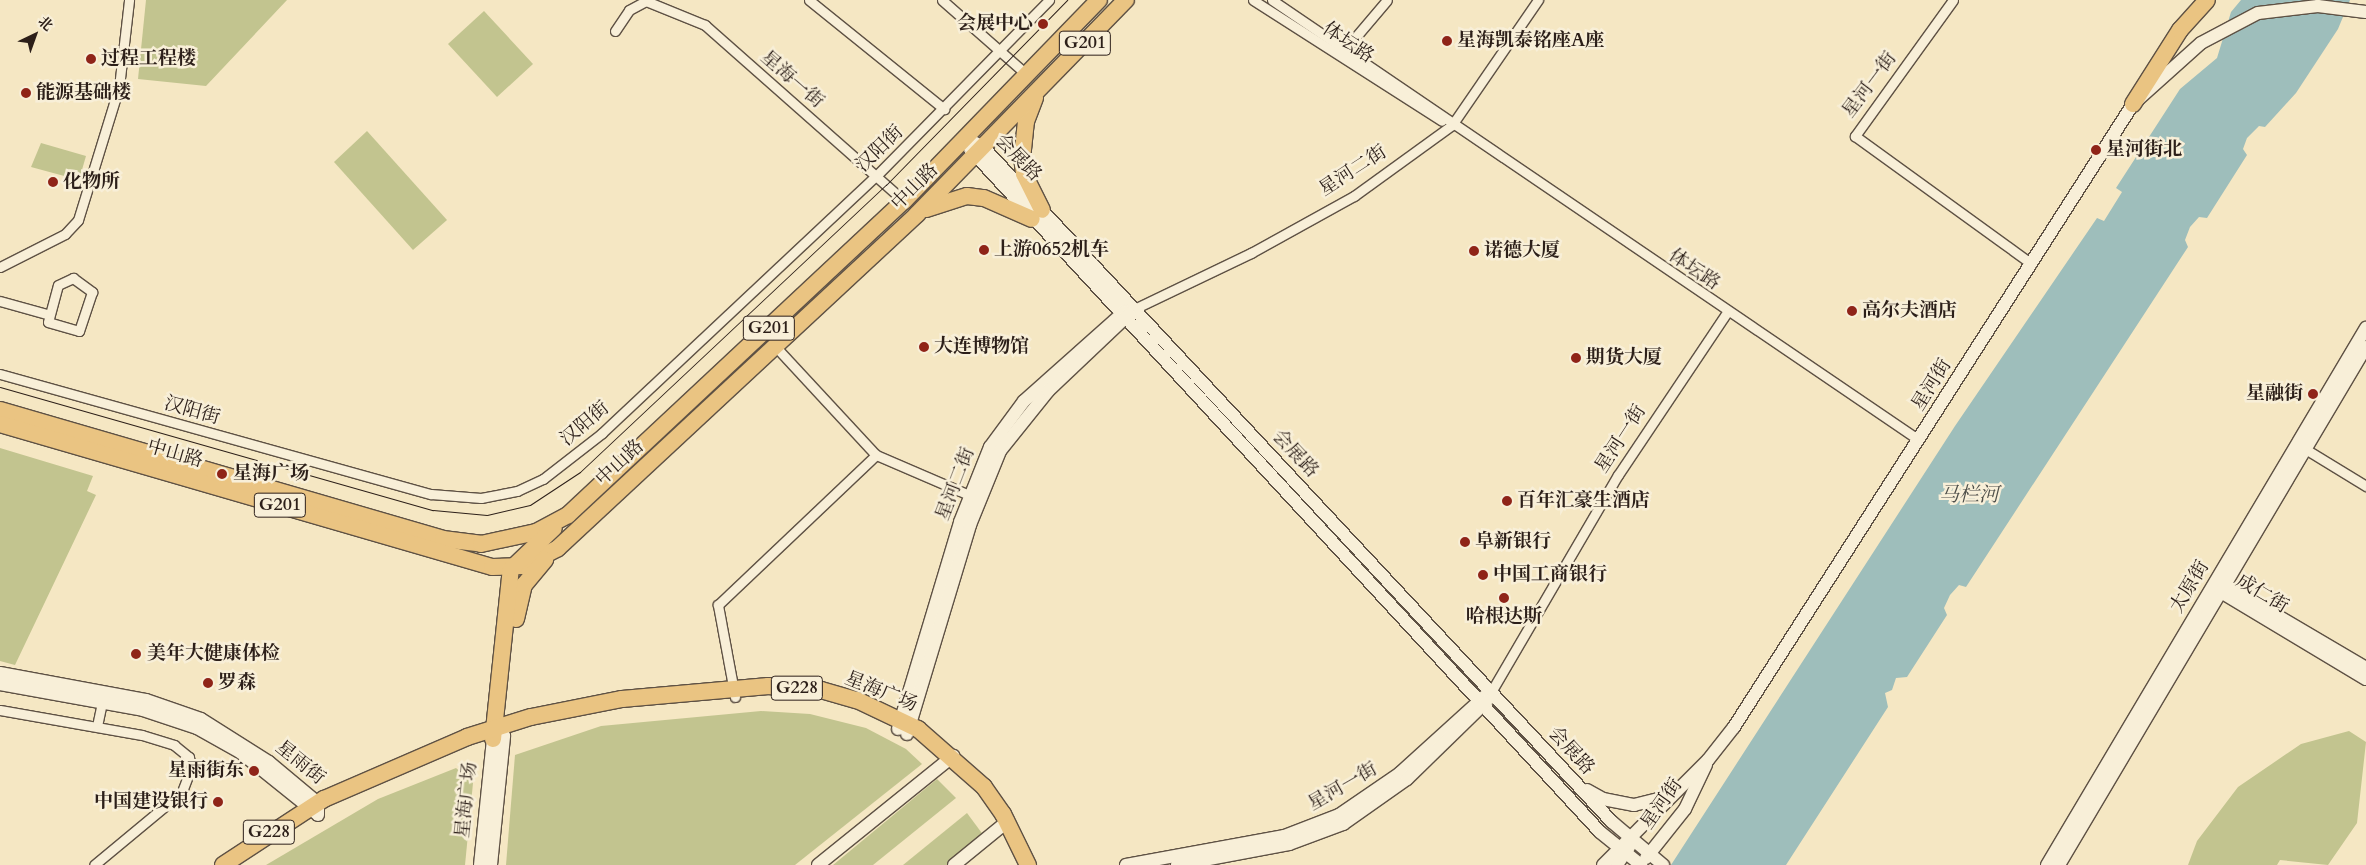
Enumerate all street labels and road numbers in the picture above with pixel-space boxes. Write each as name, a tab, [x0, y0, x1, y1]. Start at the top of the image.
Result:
street label: 体坛路	[1318, 18, 1378, 68]
road number: G201	[1059, 28, 1111, 58]
street label: 星海一街	[756, 46, 828, 114]
street label: 星河一街	[1838, 48, 1902, 122]
street label: 汉阳街	[852, 121, 908, 177]
street label: 会展路	[990, 130, 1046, 186]
street label: 星河二街	[1315, 141, 1391, 201]
street label: 中山路	[887, 159, 943, 215]
street label: 体坛路	[1664, 245, 1724, 295]
road number: G201	[743, 312, 795, 343]
street label: 星河街	[1907, 355, 1957, 415]
street label: 汉阳街	[161, 392, 223, 430]
street label: 汉阳街	[556, 397, 614, 451]
street label: 星河一街	[1591, 401, 1651, 477]
street label: 会展路	[1267, 425, 1323, 483]
street label: 中山路	[144, 435, 206, 473]
street label: 中山路	[591, 435, 649, 491]
street label: 星河二街	[932, 444, 980, 524]
road number: G201	[254, 490, 306, 520]
street label: 太原街	[2166, 557, 2214, 617]
street label: 成仁街	[2232, 570, 2292, 618]
street label: 星海广场	[841, 667, 921, 717]
road number: G228	[771, 672, 823, 704]
street label: 会展路	[1543, 722, 1599, 780]
street label: 星雨街	[271, 736, 329, 790]
street label: 星河一街	[1304, 758, 1382, 816]
street label: 星海广场	[452, 761, 482, 839]
street label: 星河街	[1636, 774, 1688, 834]
road number: G228	[243, 816, 295, 848]

